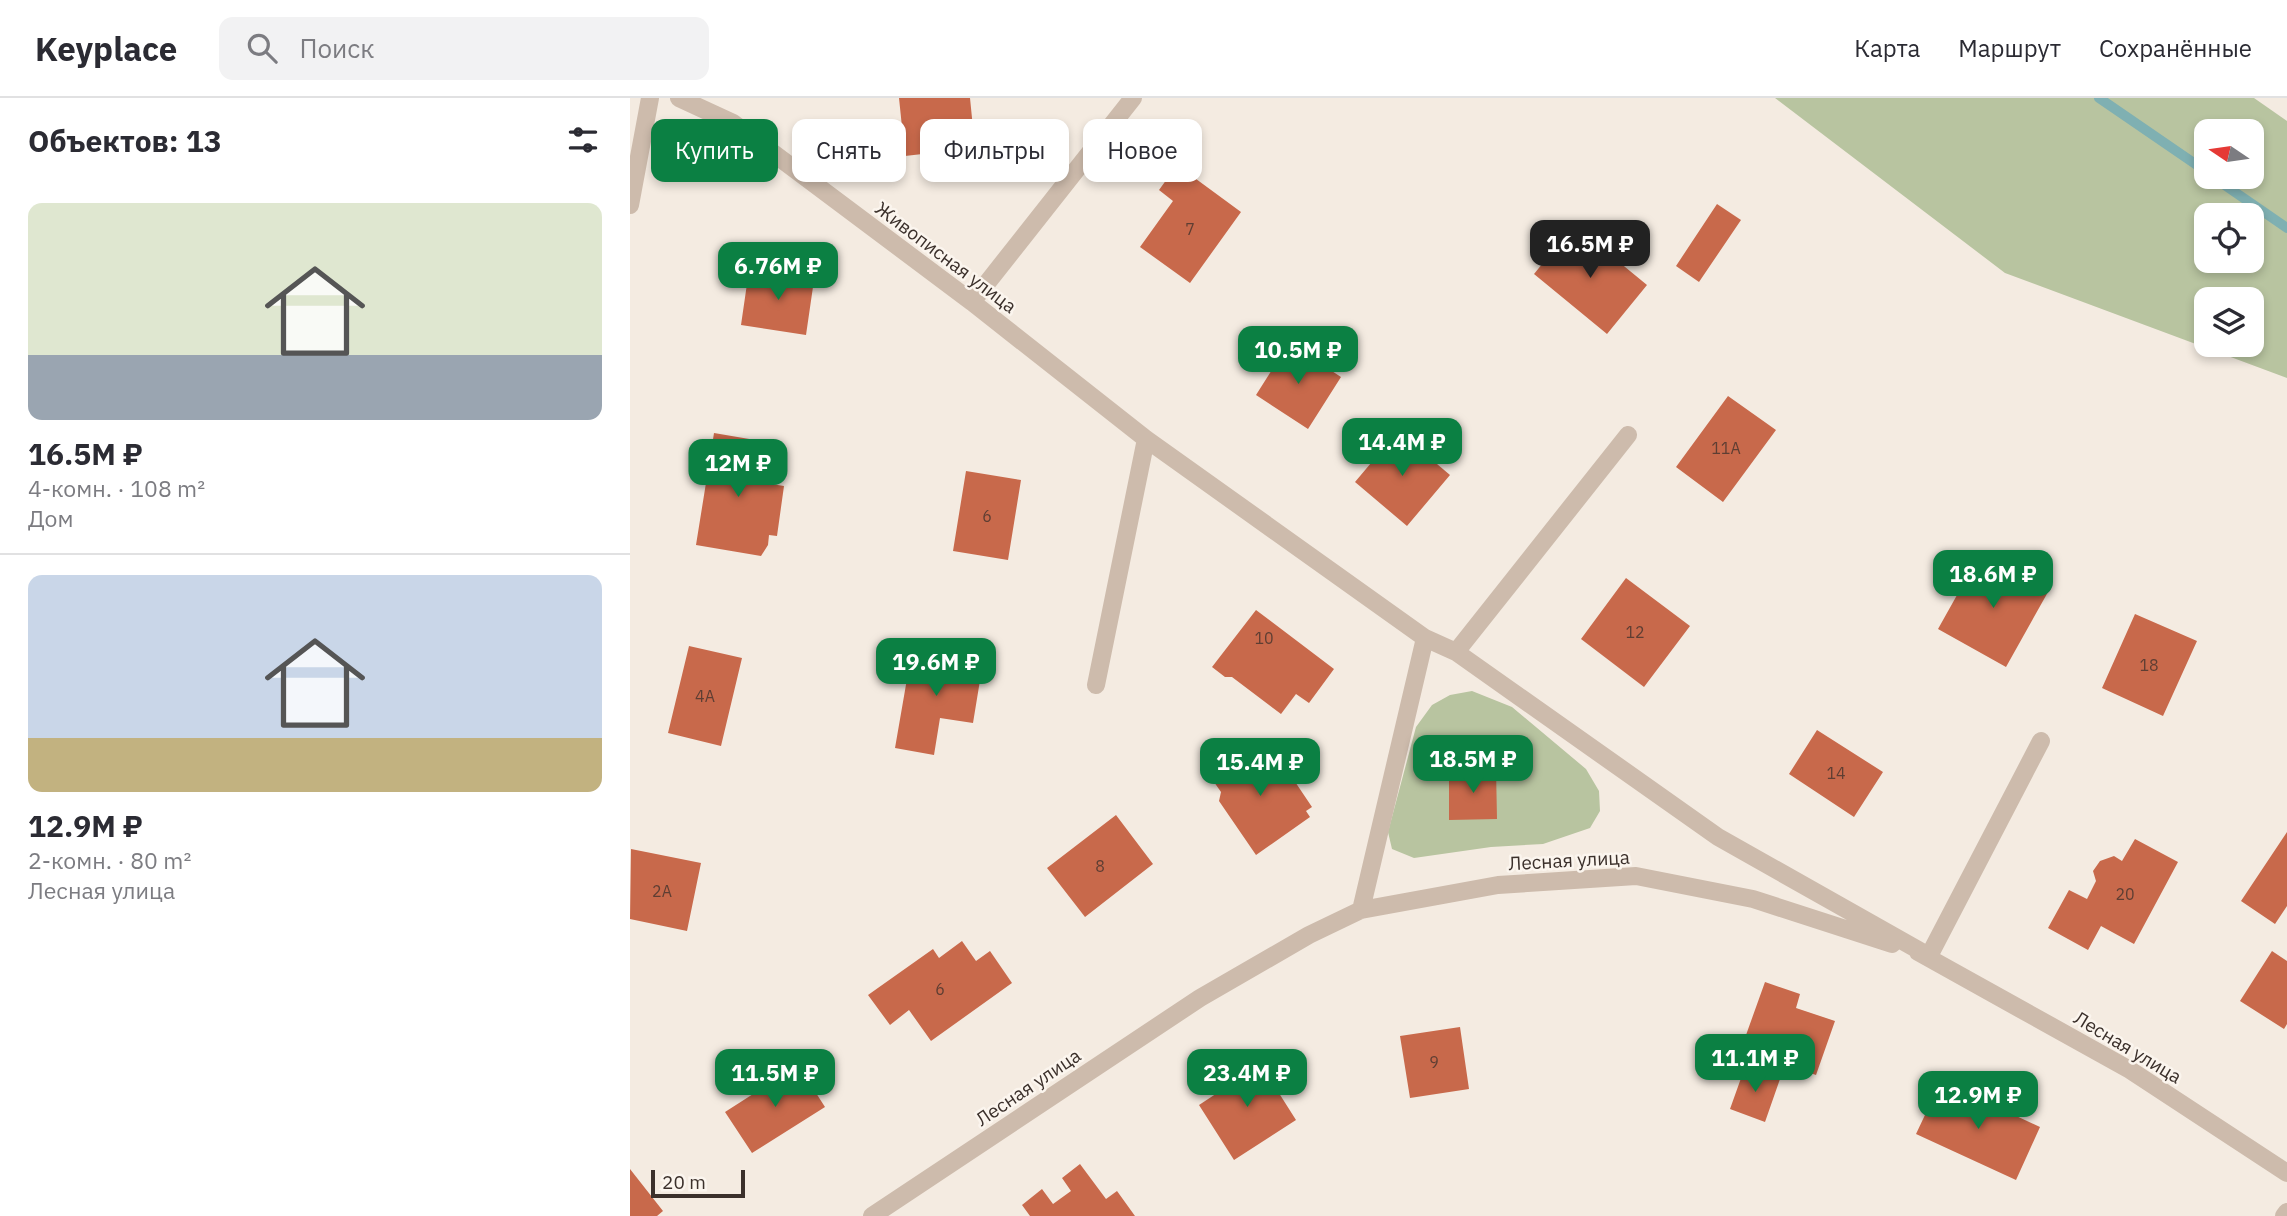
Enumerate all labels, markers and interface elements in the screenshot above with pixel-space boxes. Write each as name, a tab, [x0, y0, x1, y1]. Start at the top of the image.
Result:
search box	[219, 17, 709, 80]
text: Keyplace	[35, 27, 177, 70]
icon: search	[243, 29, 281, 67]
text: Поиск	[299, 31, 375, 65]
text: Карта	[1854, 32, 1920, 64]
text: Маршрут	[1958, 32, 2061, 64]
text: Сохранённые	[2099, 32, 2252, 64]
chip: Купить	[651, 119, 778, 182]
chip: Снять	[792, 119, 906, 182]
chip: Фильтры	[920, 119, 1069, 182]
chip: Новое	[1083, 119, 1202, 182]
north arrow	[2194, 119, 2264, 189]
map controls	[2194, 119, 2264, 357]
text: Объектов: 13	[28, 121, 222, 160]
icon: filters	[564, 121, 602, 159]
street label: Живописная улица	[870, 196, 1022, 318]
button: locate	[2194, 203, 2264, 273]
house number: 7	[1185, 219, 1195, 239]
pin: 16.5M ₽	[1525, 220, 1655, 280]
text: 16.5M ₽	[1546, 228, 1634, 258]
pin: 6.76M ₽	[713, 242, 843, 302]
icon: home	[252, 248, 378, 374]
text: 6.76M ₽	[734, 250, 822, 280]
button: layers	[2194, 287, 2264, 357]
pin: 10.5M ₽	[1233, 327, 1363, 386]
text: 10.5M ₽	[1254, 334, 1342, 364]
pin: 14.4M ₽	[1337, 418, 1467, 478]
text: 14.4M ₽	[1358, 426, 1446, 456]
text: 16.5M ₽	[28, 434, 143, 473]
house number: 11А	[1711, 438, 1741, 458]
pin: 12M ₽	[689, 440, 787, 499]
text: 12M ₽	[704, 447, 772, 477]
text: 4-комн. · 108 m²	[28, 473, 205, 503]
text: Дом	[28, 503, 73, 533]
house number: 6	[982, 506, 992, 526]
pin: 18.6M ₽	[1928, 550, 2058, 610]
text: 18.6M ₽	[1949, 558, 2037, 588]
icon: home	[252, 620, 378, 746]
house number: 12	[1625, 622, 1645, 642]
house number: 10	[1254, 628, 1274, 648]
pin: 19.6M ₽	[871, 638, 1001, 698]
text: 19.6M ₽	[892, 646, 980, 676]
house number: 18	[2139, 655, 2159, 675]
house number: 4А	[695, 686, 715, 706]
pin: 18.5M ₽	[1408, 736, 1538, 795]
pin: 15.4M ₽	[1195, 738, 1325, 798]
text: 18.5M ₽	[1429, 743, 1517, 773]
text: 15.4M ₽	[1216, 746, 1304, 776]
house number: 14	[1826, 763, 1846, 783]
text: 12.9M ₽	[28, 806, 143, 845]
text: 2-комн. · 80 m²	[28, 845, 191, 875]
street label: Лесная улица	[1508, 845, 1630, 875]
house number: 8	[1095, 856, 1105, 876]
text: Лесная улица	[28, 875, 175, 905]
house number: 2А	[652, 881, 672, 901]
house number: 20	[2115, 884, 2135, 904]
house number: 6	[935, 979, 945, 999]
street label: Лесная улица	[2070, 1005, 2186, 1089]
pin: 11.1M ₽	[1690, 1034, 1820, 1094]
text: 11.1M ₽	[1711, 1042, 1799, 1072]
street label: Лесная улица	[971, 1043, 1085, 1131]
pin: 11.5M ₽	[710, 1049, 840, 1109]
pin: 23.4M ₽	[1182, 1049, 1312, 1109]
house number: 9	[1429, 1052, 1439, 1072]
text: 11.5M ₽	[731, 1057, 819, 1087]
text: 23.4M ₽	[1203, 1057, 1291, 1087]
pin: 12.9M ₽	[1913, 1072, 2043, 1131]
text: 12.9M ₽	[1934, 1079, 2022, 1109]
scale bar	[651, 1167, 746, 1199]
text: 20 m	[662, 1170, 706, 1194]

